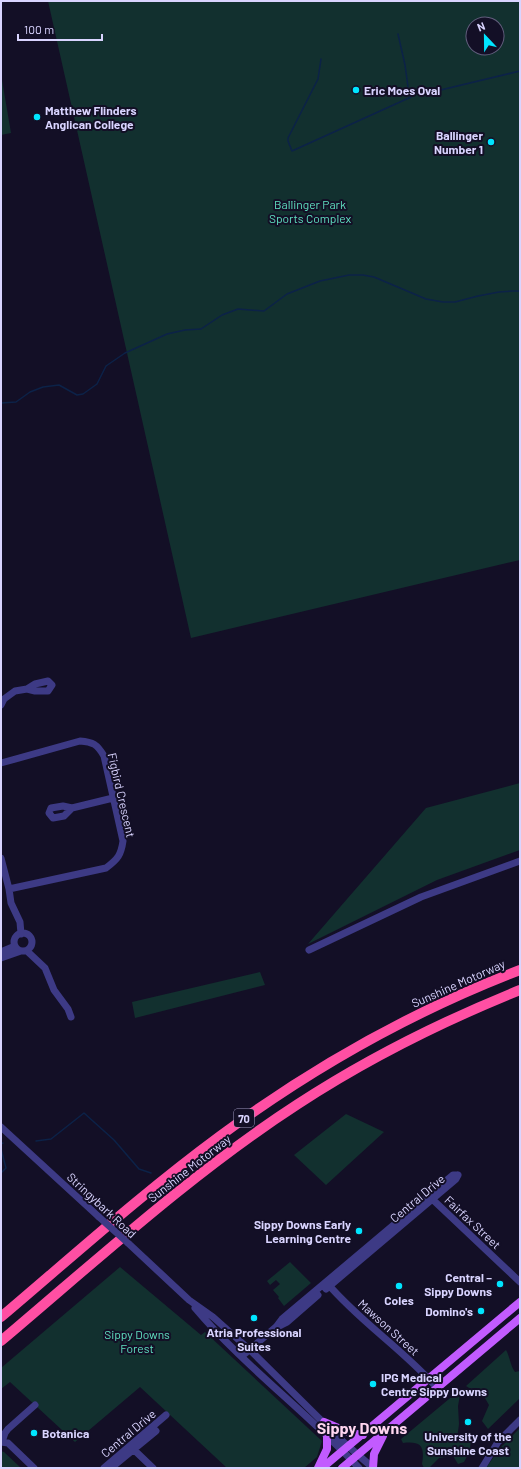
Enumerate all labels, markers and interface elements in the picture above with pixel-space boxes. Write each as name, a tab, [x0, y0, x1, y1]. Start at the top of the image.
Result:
scale bar	[18, 16, 102, 42]
north arrow	[465, 16, 505, 56]
text: N	[475, 19, 487, 34]
text: 100 m	[24, 22, 54, 36]
place label: Eric Moes Oval	[364, 83, 440, 97]
marker: Eric Moes Oval	[351, 85, 361, 95]
place label: Matthew Flinders Anglican College	[45, 103, 137, 131]
marker: Matthew Flinders Anglican College	[32, 112, 42, 122]
place label: Ballinger Number 1	[434, 128, 483, 156]
marker: Ballinger Number 1	[486, 137, 496, 147]
park label: Ballinger Park Sports Complex	[269, 197, 351, 225]
street label: Figbird Crescent	[105, 751, 139, 839]
street label: Sunshine Motorway	[409, 956, 507, 1010]
road number: 70	[234, 1109, 254, 1127]
street label: Sunshine Motorway	[145, 1131, 233, 1205]
street label: Stringybark Road	[65, 1169, 139, 1241]
street label: Central Drive	[387, 1171, 447, 1225]
street label: Fairfax Street	[442, 1193, 504, 1251]
place label: Sippy Downs Early Learning Centre	[254, 1217, 351, 1245]
marker: Sippy Downs Early Learning Centre	[354, 1226, 364, 1236]
place label: Central – Sippy Downs	[424, 1270, 492, 1298]
marker: Central – Sippy Downs	[495, 1279, 505, 1289]
marker: Coles	[394, 1281, 404, 1291]
place label: Coles	[384, 1293, 414, 1307]
street label: Mawson Street	[356, 1296, 422, 1358]
place label: Domino's	[425, 1304, 473, 1318]
marker: Domino's	[476, 1306, 486, 1316]
marker: Atria Professional Suites	[249, 1313, 259, 1323]
place label: Atria Professional Suites	[206, 1325, 302, 1353]
park label: Sippy Downs Forest	[104, 1327, 170, 1355]
place label: IPG Medical Centre Sippy Downs	[381, 1370, 487, 1398]
marker: IPG Medical Centre Sippy Downs	[368, 1379, 378, 1389]
street label: Central Drive	[98, 1406, 158, 1460]
marker: University of the Sunshine Coast	[463, 1417, 473, 1427]
district label: Sippy Downs	[317, 1418, 407, 1437]
place label: Botanica	[42, 1426, 89, 1440]
marker: Botanica	[29, 1428, 39, 1438]
place label: University of the Sunshine Coast	[424, 1429, 512, 1457]

